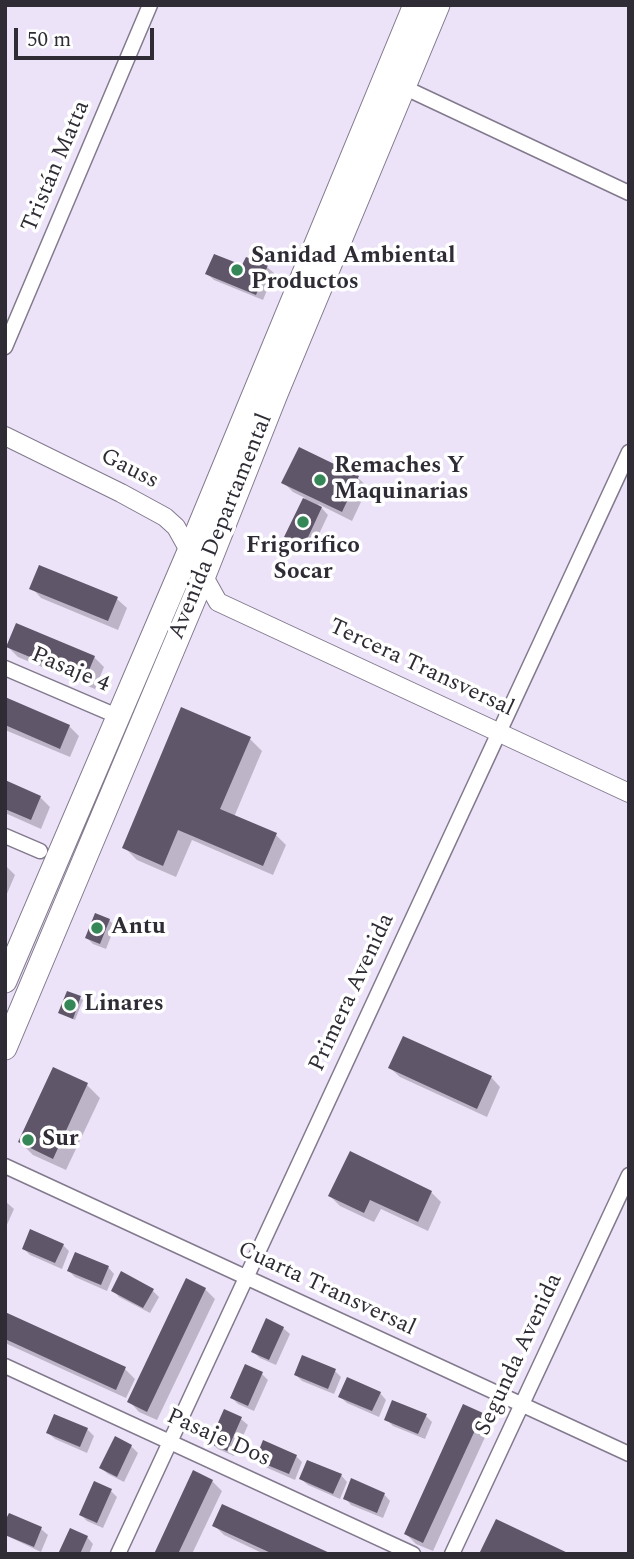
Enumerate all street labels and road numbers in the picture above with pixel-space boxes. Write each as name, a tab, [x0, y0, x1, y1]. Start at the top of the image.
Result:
street label: Tristán Matta	[17, 97, 97, 237]
street label: Avenida Departamental	[164, 410, 280, 644]
street label: Gauss	[95, 444, 163, 496]
street label: Tercera Transversal	[324, 614, 518, 724]
street label: Pasaje 4	[27, 642, 113, 700]
street label: Primera Avenida	[304, 910, 402, 1076]
street label: Cuarta Transversal	[233, 1237, 419, 1343]
street label: Segunda Avenida	[470, 1270, 570, 1440]
street label: Pasaje Dos	[162, 1404, 274, 1474]

